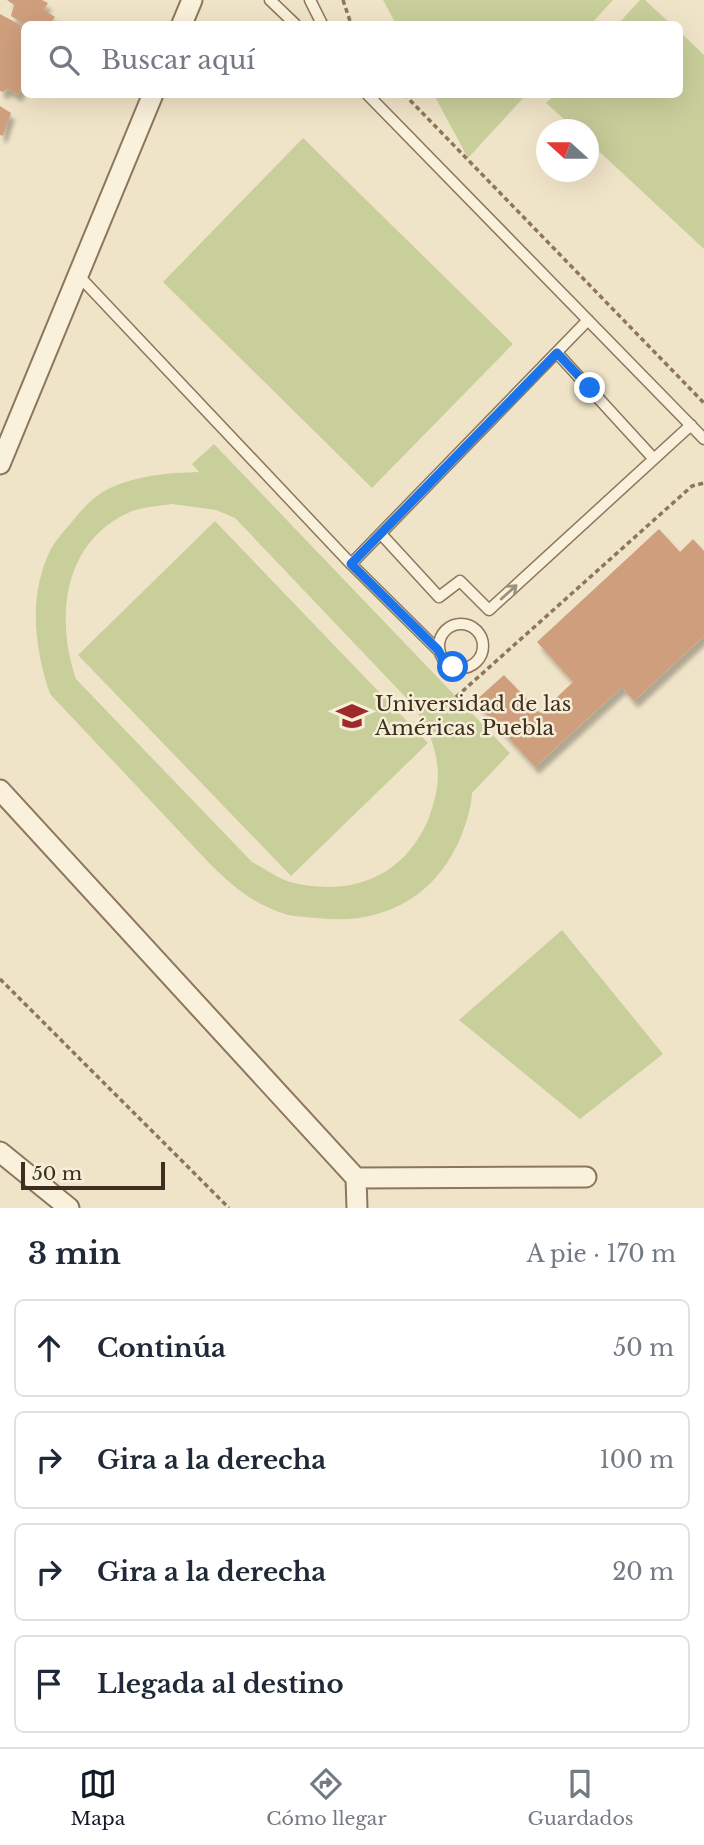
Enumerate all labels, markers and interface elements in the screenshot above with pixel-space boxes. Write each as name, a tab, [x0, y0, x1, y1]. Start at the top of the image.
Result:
search box	[21, 21, 683, 98]
icon: search	[45, 41, 83, 79]
text: Buscar aquí	[101, 44, 255, 76]
north arrow	[536, 119, 599, 182]
route end	[574, 372, 605, 403]
one-way arrow	[500, 583, 517, 600]
route start	[437, 651, 468, 682]
place label: Universidad de las Américas Puebla	[374, 691, 571, 741]
school or university icon: Universidad de las Américas Puebla	[335, 699, 369, 733]
scale bar	[21, 1159, 164, 1191]
text: 50 m	[32, 1162, 82, 1185]
text: 3 min	[28, 1235, 121, 1272]
text: A pie · 170 m	[527, 1240, 676, 1268]
icon: ahead	[30, 1329, 68, 1367]
text: Continúa	[97, 1332, 226, 1364]
text: 50 m	[613, 1334, 674, 1362]
icon: right	[30, 1441, 68, 1479]
text: Gira a la derecha	[97, 1444, 326, 1476]
text: 100 m	[600, 1446, 674, 1474]
icon: right	[30, 1553, 68, 1591]
text: Gira a la derecha	[97, 1556, 326, 1588]
text: 20 m	[612, 1558, 674, 1586]
icon: arrive	[30, 1665, 68, 1703]
text: Llegada al destino	[97, 1668, 344, 1700]
tab: Mapa	[71, 1765, 125, 1830]
tab: Cómo llegar	[266, 1765, 386, 1830]
tab: Guardados	[528, 1765, 633, 1830]

